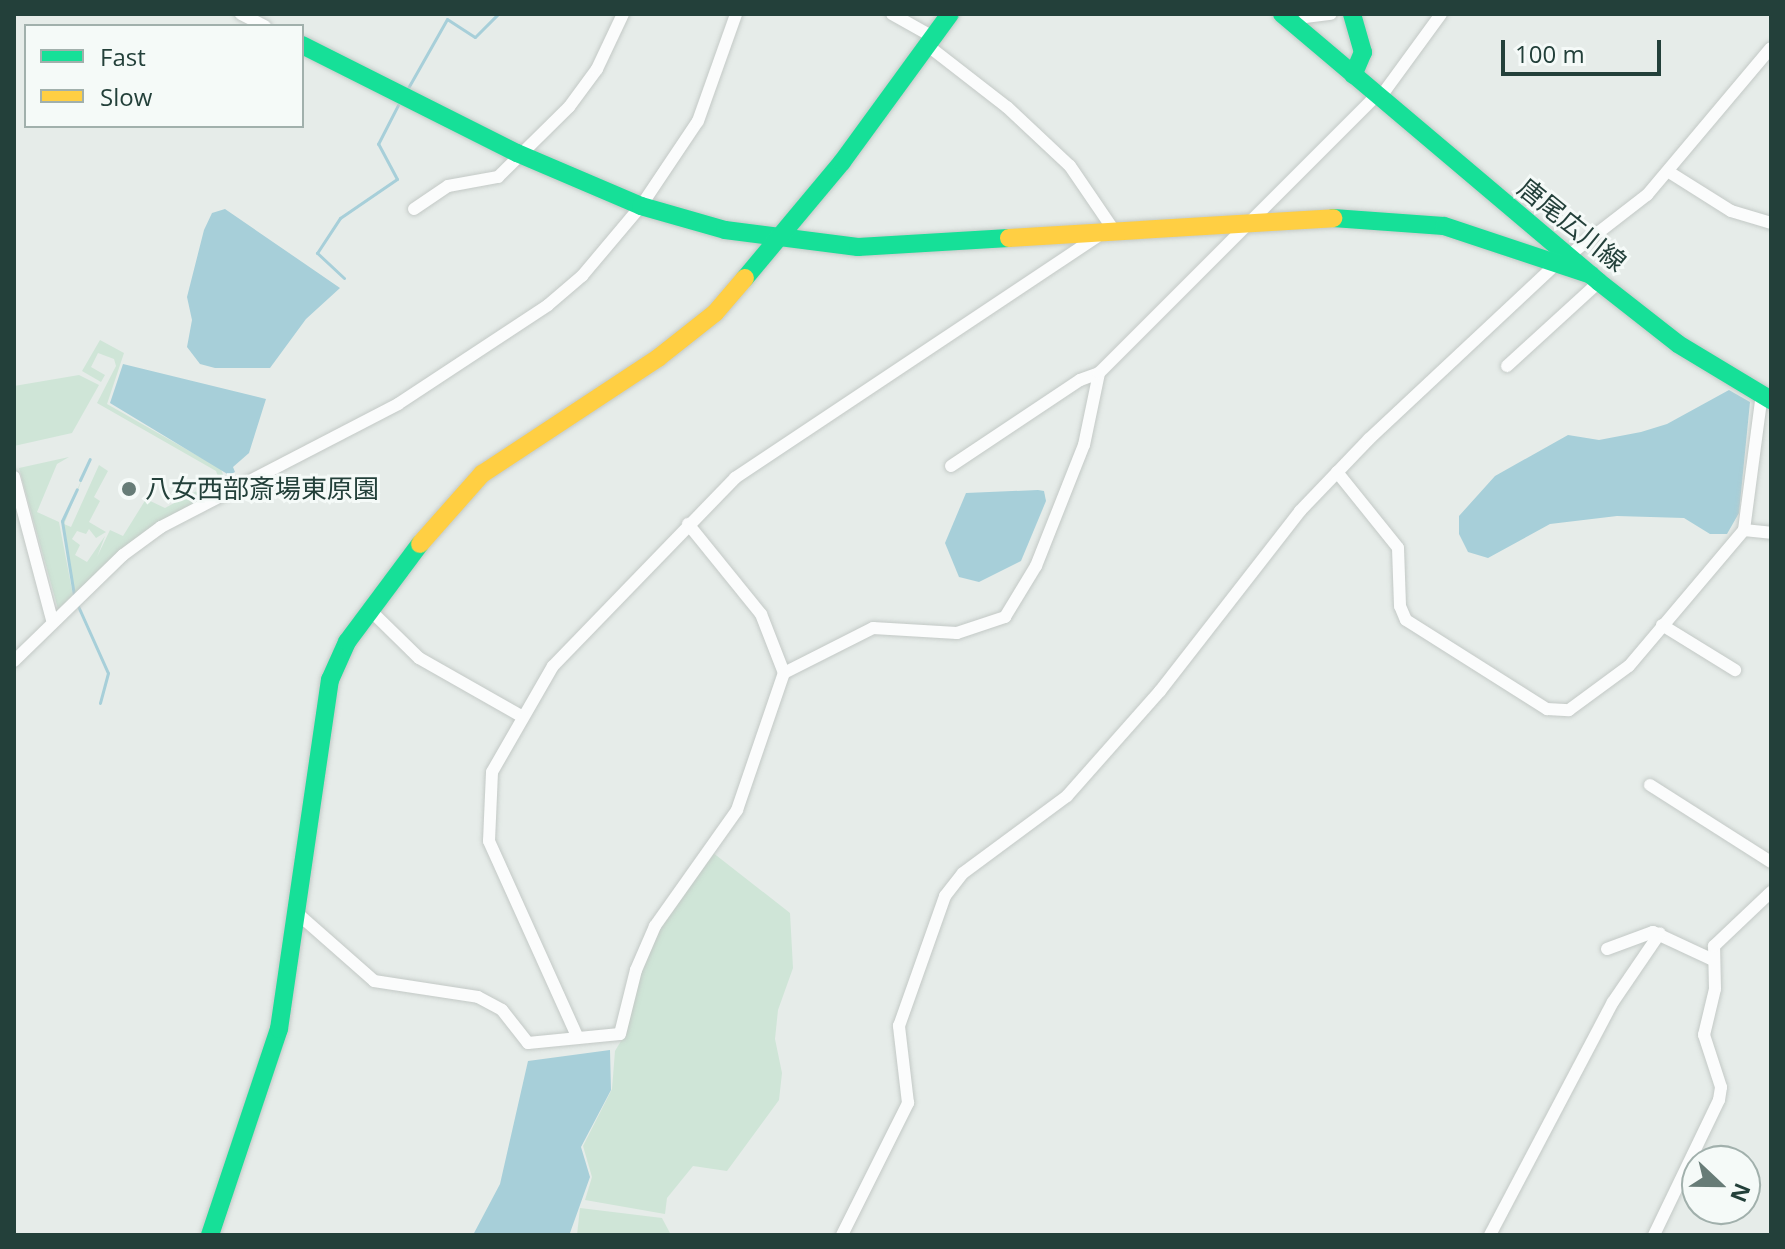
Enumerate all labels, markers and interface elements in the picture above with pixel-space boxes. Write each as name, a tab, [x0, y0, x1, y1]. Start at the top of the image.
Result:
legend	[24, 24, 304, 128]
scale bar	[1505, 24, 1665, 74]
text: 100 m	[1515, 37, 1585, 70]
text: Fast	[100, 40, 146, 73]
text: Slow	[100, 80, 152, 113]
street label: 唐尾広川線	[1512, 172, 1632, 278]
place label: 八女西部斎場東原園	[145, 473, 379, 505]
marker: 八女西部斎場東原園	[120, 480, 138, 498]
north arrow	[1681, 1145, 1761, 1225]
text: N	[1724, 1179, 1759, 1207]

